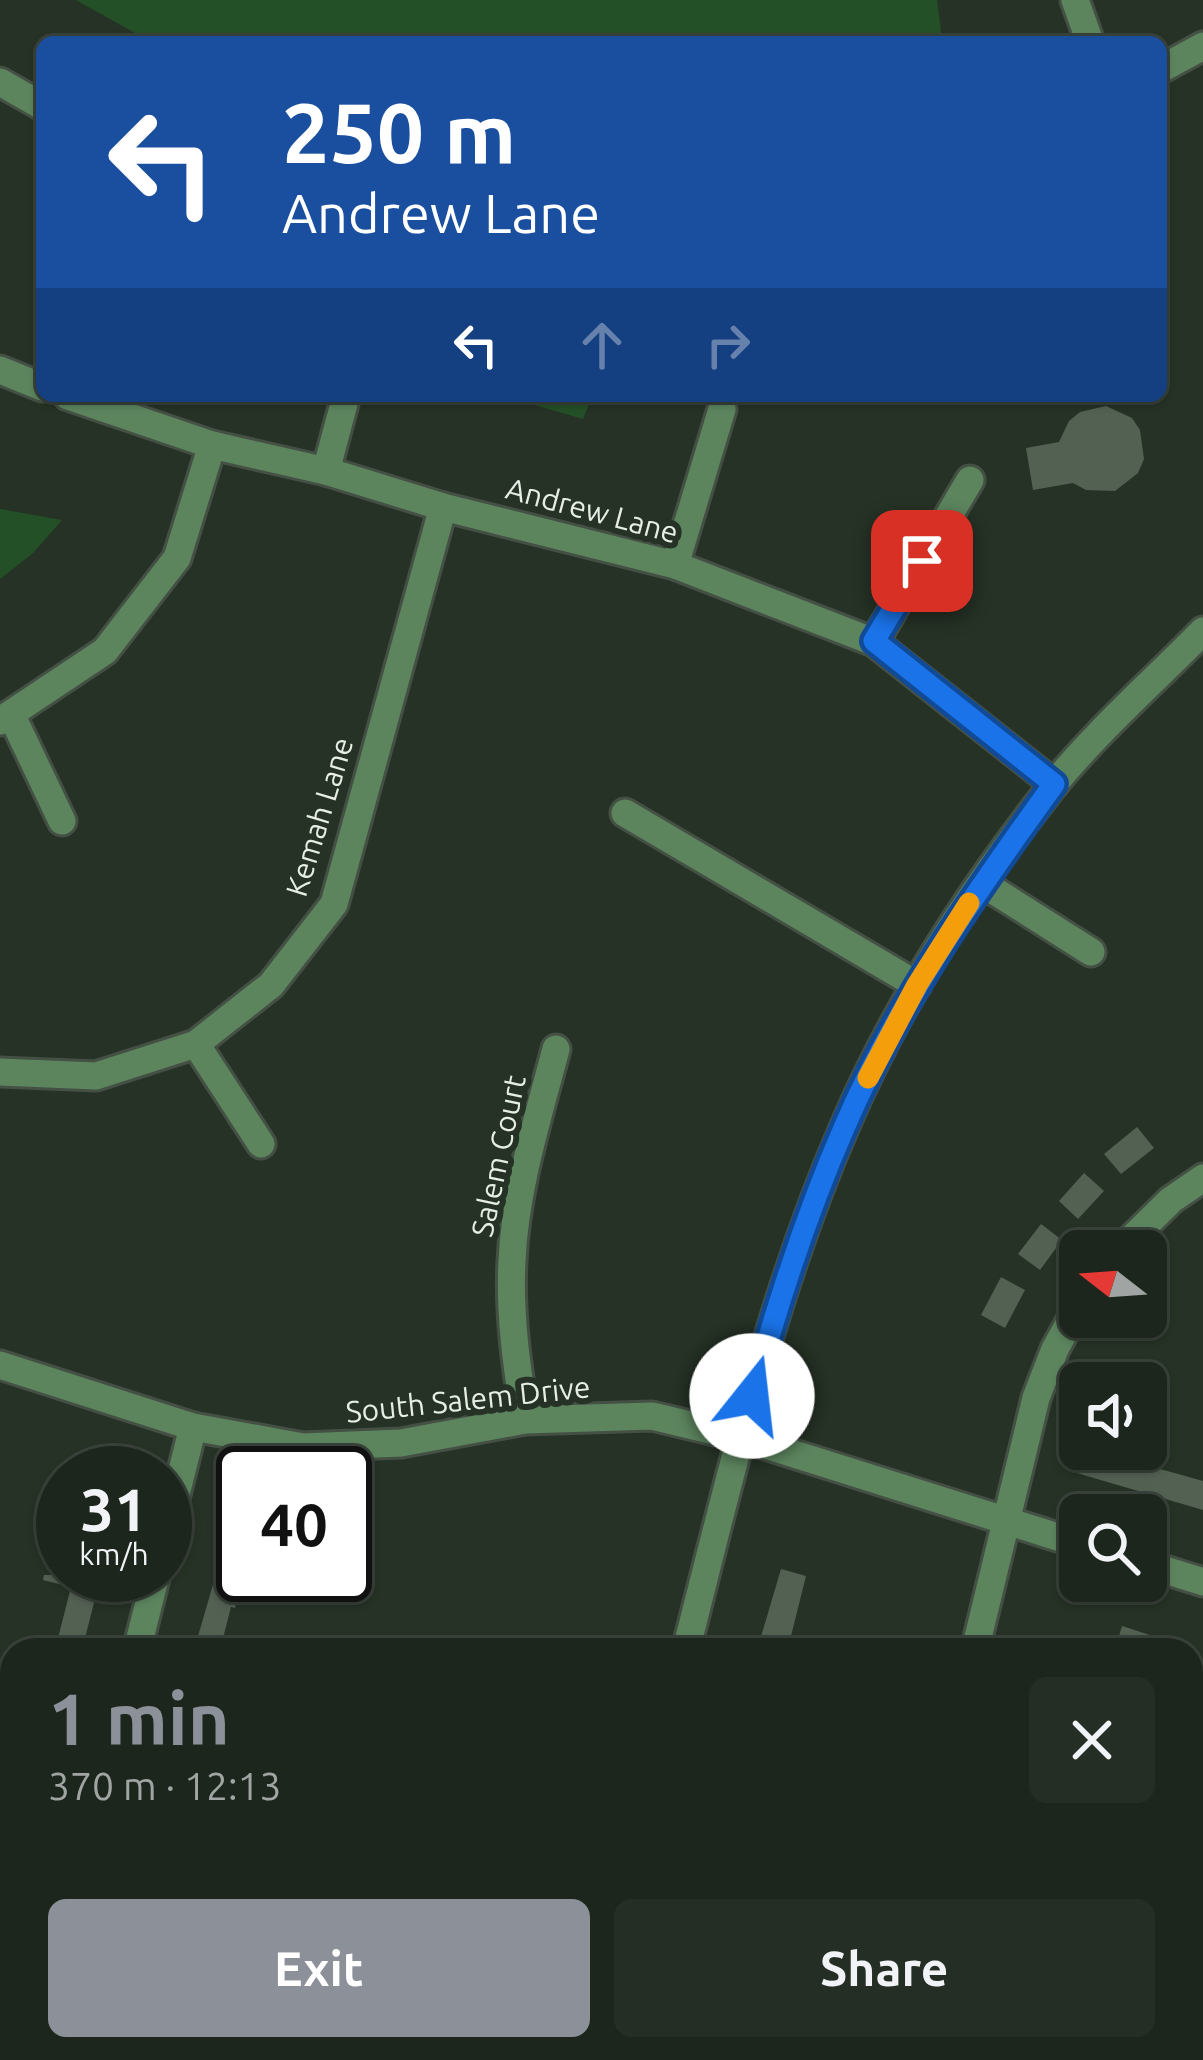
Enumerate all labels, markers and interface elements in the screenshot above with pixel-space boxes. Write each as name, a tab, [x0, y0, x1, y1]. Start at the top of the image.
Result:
icon: left	[84, 84, 240, 240]
text: 250 m	[282, 85, 516, 179]
text: Andrew Lane	[282, 183, 600, 243]
icon: left	[443, 312, 509, 378]
icon: ahead	[569, 312, 635, 378]
icon: right	[695, 312, 761, 378]
street label: Andrew Lane	[503, 471, 682, 549]
pin	[871, 510, 973, 612]
icon: arrive	[889, 528, 955, 594]
street label: Kemah Lane	[279, 733, 359, 900]
street label: Salem Court	[464, 1072, 532, 1240]
north arrow	[1059, 1230, 1167, 1338]
map controls	[1059, 1230, 1167, 1602]
position arrow	[689, 1333, 815, 1459]
button: sound	[1059, 1362, 1167, 1470]
street label: South Salem Drive	[344, 1369, 592, 1429]
speed limit sign: 40	[216, 1446, 372, 1602]
text: 31	[80, 1475, 148, 1542]
button: search	[1059, 1494, 1167, 1602]
text: km/h	[79, 1537, 149, 1571]
button: close	[1029, 1677, 1155, 1803]
text: 1 min	[48, 1678, 230, 1759]
text: 370 m · 12:13	[48, 1764, 282, 1807]
button: Exit	[48, 1899, 590, 2037]
button: Share	[614, 1899, 1155, 2037]

